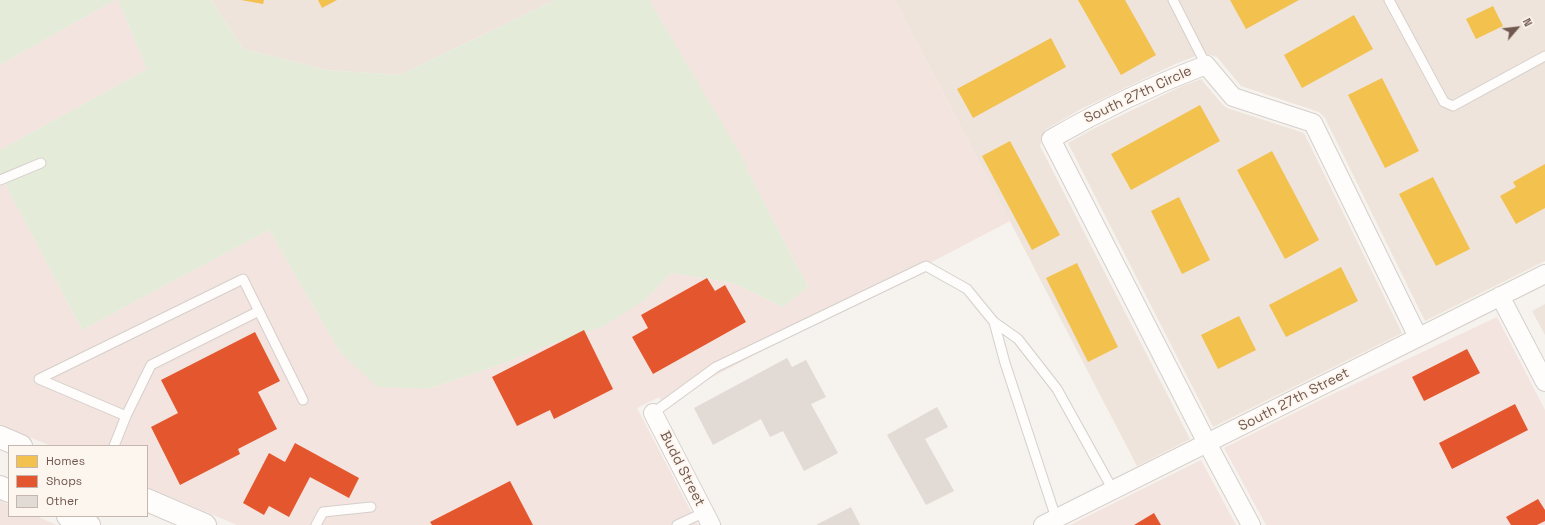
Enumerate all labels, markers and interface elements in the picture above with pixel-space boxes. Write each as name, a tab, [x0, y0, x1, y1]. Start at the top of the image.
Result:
north arrow	[1497, 8, 1537, 48]
text: N	[1520, 16, 1536, 29]
street label: South 27th Circle	[1082, 63, 1194, 127]
street label: South 27th Street	[1236, 365, 1352, 435]
street label: Budd Street	[656, 429, 708, 509]
legend	[8, 445, 148, 517]
text: Homes	[46, 453, 85, 469]
text: Shops	[46, 473, 82, 489]
text: Other	[46, 493, 79, 509]

